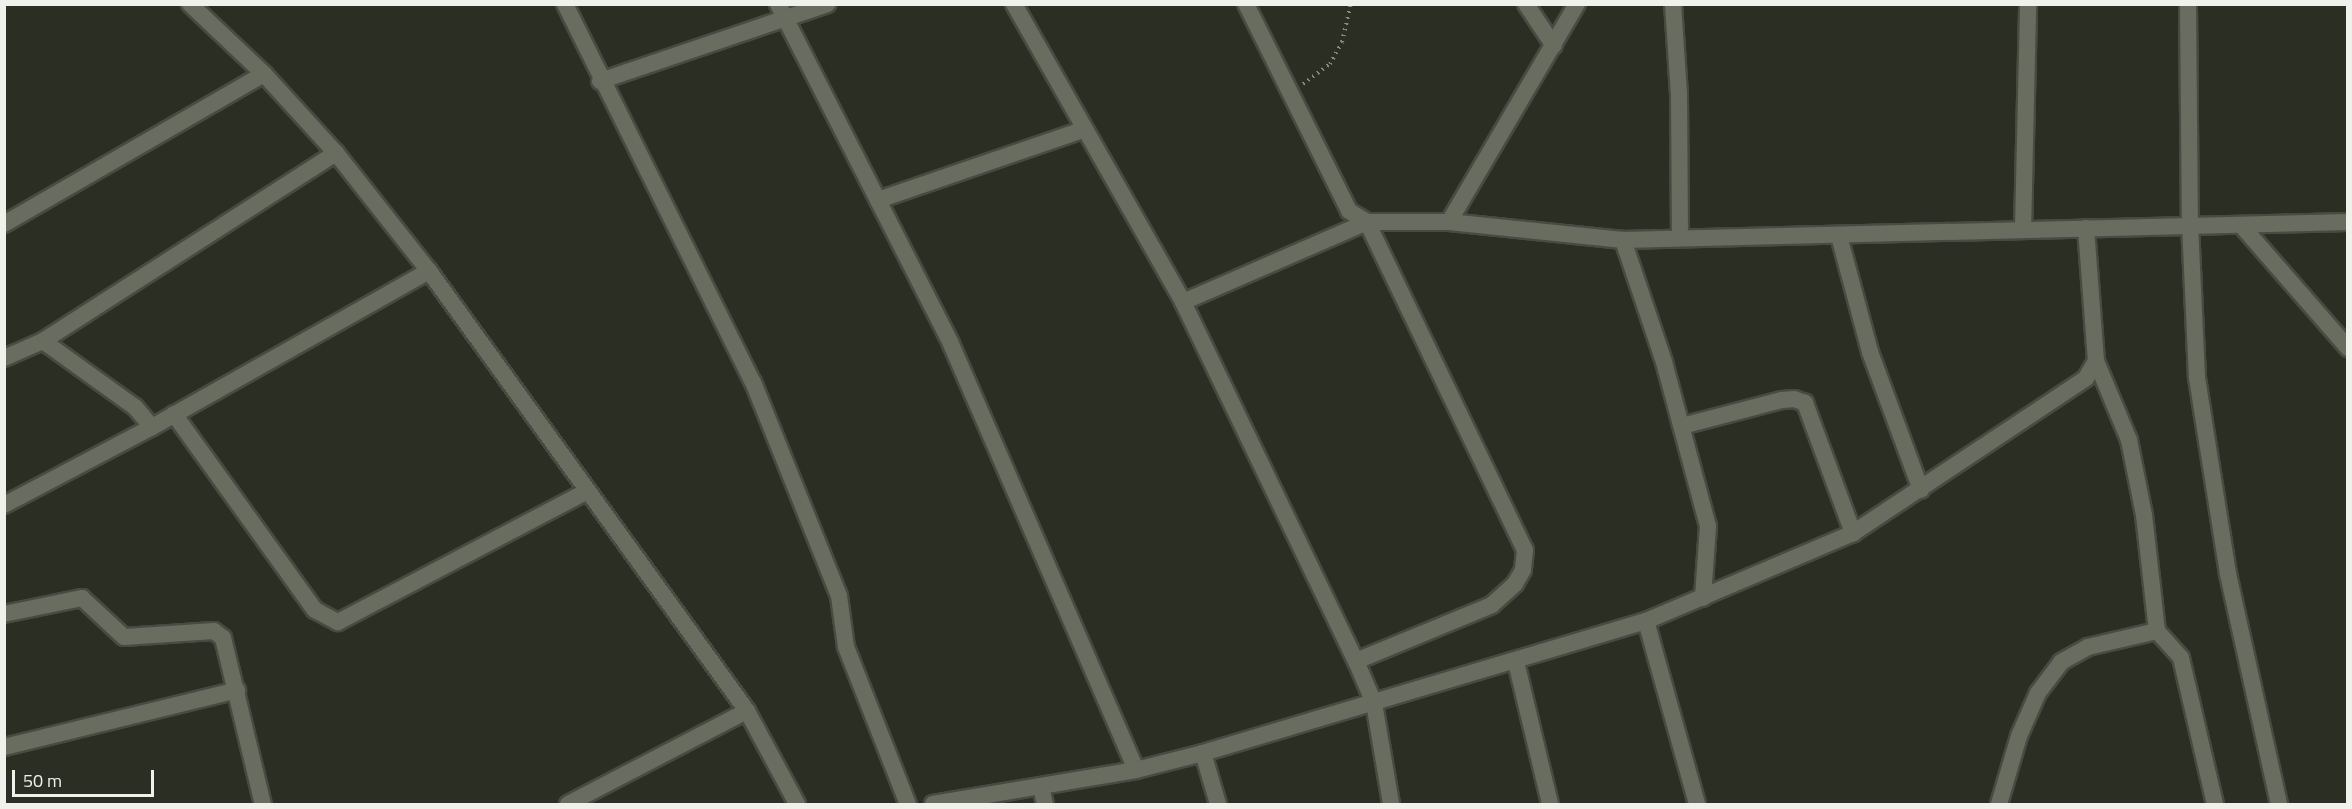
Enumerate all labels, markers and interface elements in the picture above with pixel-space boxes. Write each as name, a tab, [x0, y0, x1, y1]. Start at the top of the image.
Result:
scale bar	[15, 758, 158, 796]
text: 50 m	[23, 767, 62, 794]

